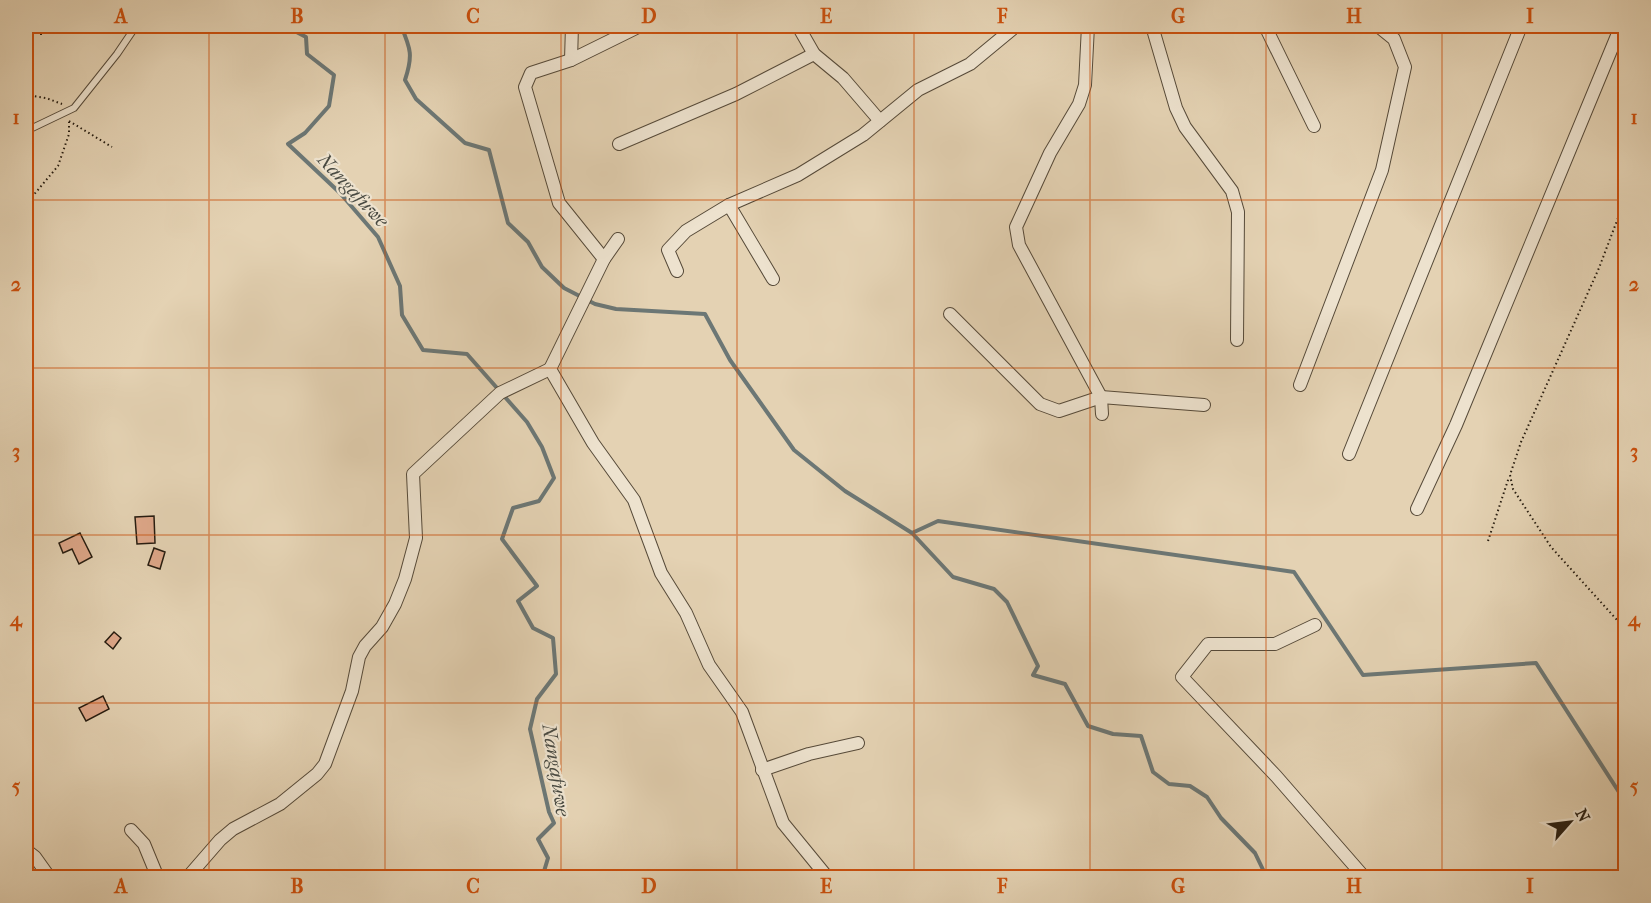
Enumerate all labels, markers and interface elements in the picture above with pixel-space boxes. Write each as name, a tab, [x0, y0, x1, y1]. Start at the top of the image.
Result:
text: A	[113, 5, 129, 28]
text: B	[290, 5, 304, 28]
text: C	[466, 5, 480, 28]
text: D	[641, 5, 657, 28]
text: E	[820, 5, 832, 28]
text: F	[996, 5, 1008, 28]
text: G	[1171, 5, 1185, 28]
text: H	[1346, 5, 1362, 28]
text: I	[1526, 5, 1534, 28]
text: 1	[12, 106, 20, 129]
text: 1	[1630, 106, 1638, 129]
water label: Nangafuwe	[312, 147, 394, 233]
text: 2	[11, 273, 21, 296]
text: 2	[1629, 273, 1639, 296]
text: 3	[12, 440, 20, 463]
text: 3	[1630, 440, 1638, 463]
text: 4	[9, 608, 23, 632]
text: 4	[1627, 608, 1641, 632]
water label: Nangafuwe	[537, 721, 575, 819]
text: 5	[12, 775, 21, 798]
text: 5	[1630, 775, 1639, 798]
north arrow	[1540, 792, 1600, 852]
text: N	[1572, 805, 1594, 826]
text: A	[113, 875, 129, 898]
text: B	[290, 875, 304, 898]
text: C	[466, 875, 480, 898]
text: D	[641, 875, 657, 898]
text: E	[820, 875, 832, 898]
text: F	[996, 875, 1008, 898]
text: G	[1171, 875, 1185, 898]
text: H	[1346, 875, 1362, 898]
text: I	[1526, 875, 1534, 898]

